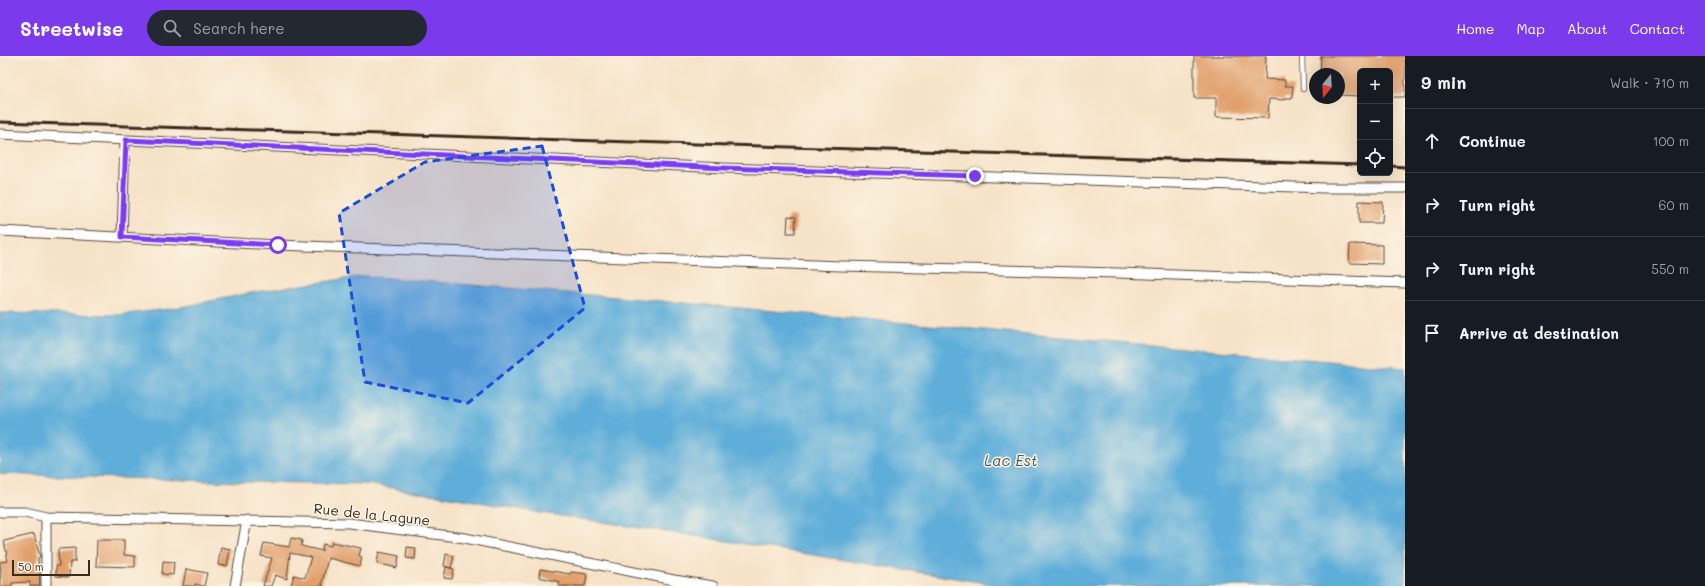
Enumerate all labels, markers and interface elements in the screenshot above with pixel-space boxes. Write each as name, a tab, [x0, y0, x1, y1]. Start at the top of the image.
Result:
search box	[147, 10, 427, 46]
text: Streetwise	[20, 16, 123, 41]
icon: search	[161, 17, 183, 39]
text: Search here	[193, 18, 285, 38]
text: Home	[1456, 19, 1494, 38]
text: Map	[1516, 19, 1545, 38]
text: About	[1567, 19, 1608, 38]
text: Contact	[1630, 19, 1685, 38]
north arrow	[1309, 68, 1345, 104]
map controls	[1357, 68, 1393, 176]
button: +	[1357, 68, 1393, 104]
text: 9 min	[1421, 71, 1466, 93]
text: Walk · 710 m	[1610, 74, 1689, 91]
button: −	[1357, 104, 1393, 140]
icon: ahead	[1421, 130, 1443, 152]
text: Continue	[1459, 131, 1526, 151]
text: 100 m	[1653, 132, 1689, 149]
button: locate	[1357, 140, 1393, 176]
route end	[966, 167, 984, 185]
icon: right	[1421, 194, 1443, 216]
text: Turn right	[1459, 195, 1536, 215]
text: 60 m	[1659, 196, 1689, 213]
route start	[269, 236, 287, 254]
icon: right	[1421, 258, 1443, 280]
text: Turn right	[1459, 259, 1536, 279]
text: 550 m	[1651, 260, 1689, 277]
icon: arrive	[1421, 322, 1443, 344]
text: Arrive at destination	[1459, 323, 1619, 343]
water label: Lac Est	[984, 450, 1038, 470]
street label: Rue de la Lagune	[313, 498, 431, 530]
scale bar	[12, 558, 90, 577]
text: 50 m	[18, 559, 44, 574]

